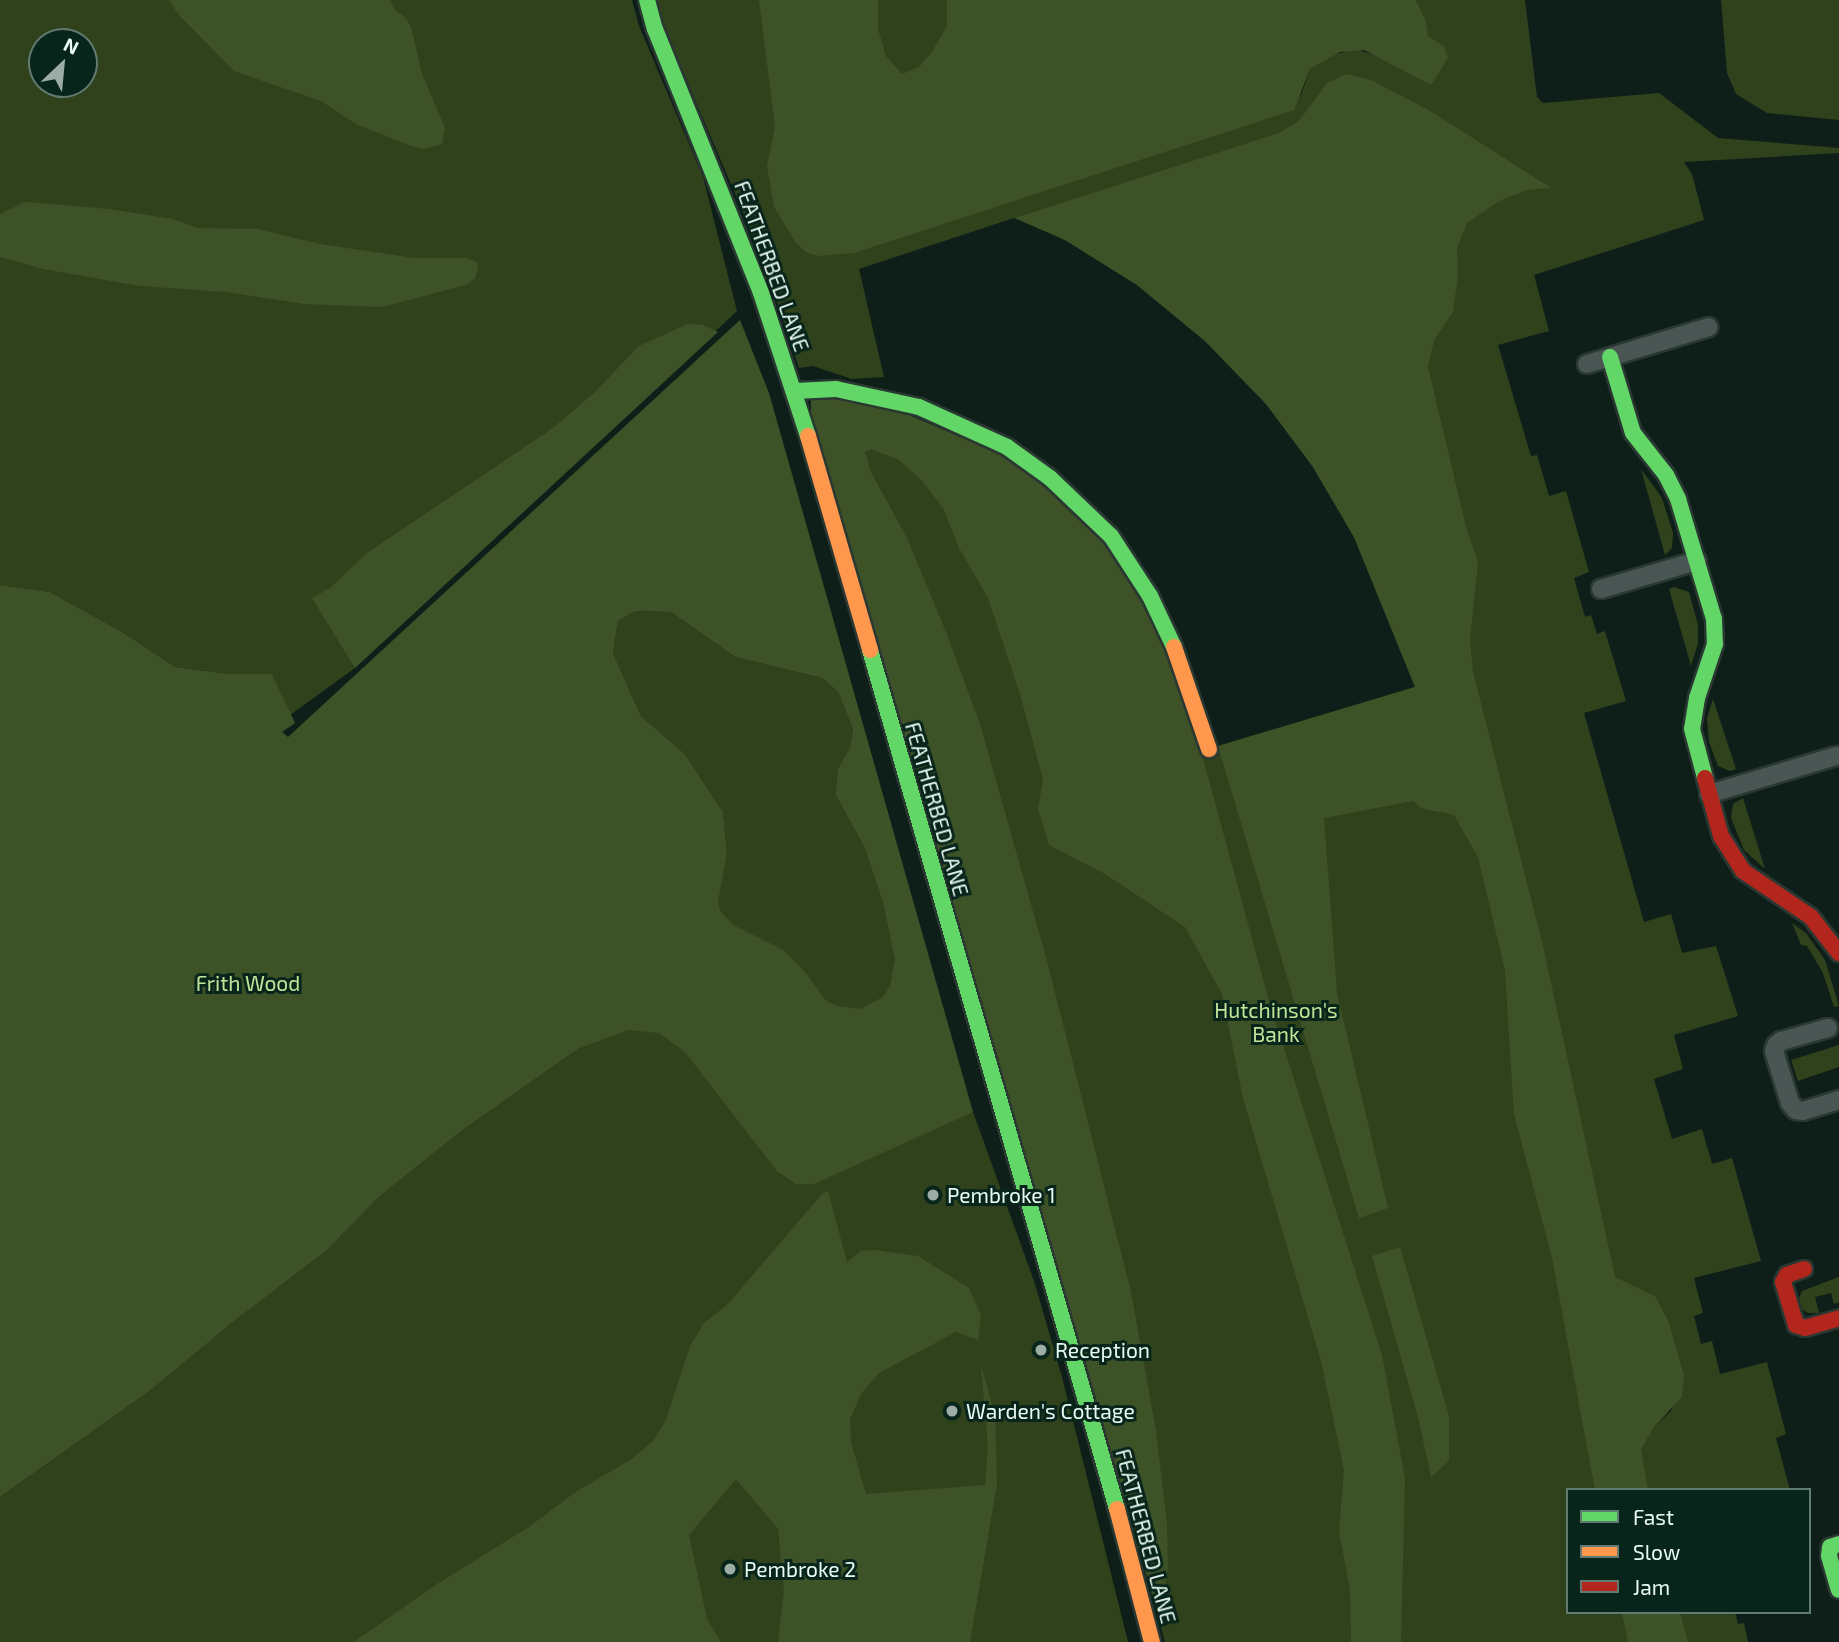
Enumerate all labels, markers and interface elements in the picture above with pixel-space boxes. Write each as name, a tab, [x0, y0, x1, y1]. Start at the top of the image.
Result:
north arrow	[28, 28, 98, 98]
text: N	[60, 32, 83, 59]
street label: FEATHERBED LANE	[729, 177, 815, 355]
street label: FEATHERBED LANE	[900, 719, 974, 899]
park label: Frith Wood	[196, 970, 300, 996]
park label: Hutchinson's Bank	[1214, 997, 1338, 1047]
place label: Pembroke 1	[947, 1182, 1056, 1208]
marker: Pembroke 1	[925, 1187, 941, 1203]
place label: Reception	[1055, 1337, 1150, 1363]
marker: Reception	[1033, 1342, 1049, 1358]
place label: Warden's Cottage	[966, 1398, 1135, 1424]
marker: Warden's Cottage	[944, 1403, 960, 1419]
street label: FEATHERBED LANE	[1111, 1446, 1181, 1626]
legend	[1566, 1488, 1811, 1614]
text: Fast	[1633, 1504, 1674, 1529]
text: Slow	[1633, 1539, 1680, 1564]
place label: Pembroke 2	[744, 1556, 856, 1582]
marker: Pembroke 2	[722, 1561, 738, 1577]
text: Jam	[1633, 1574, 1670, 1599]

